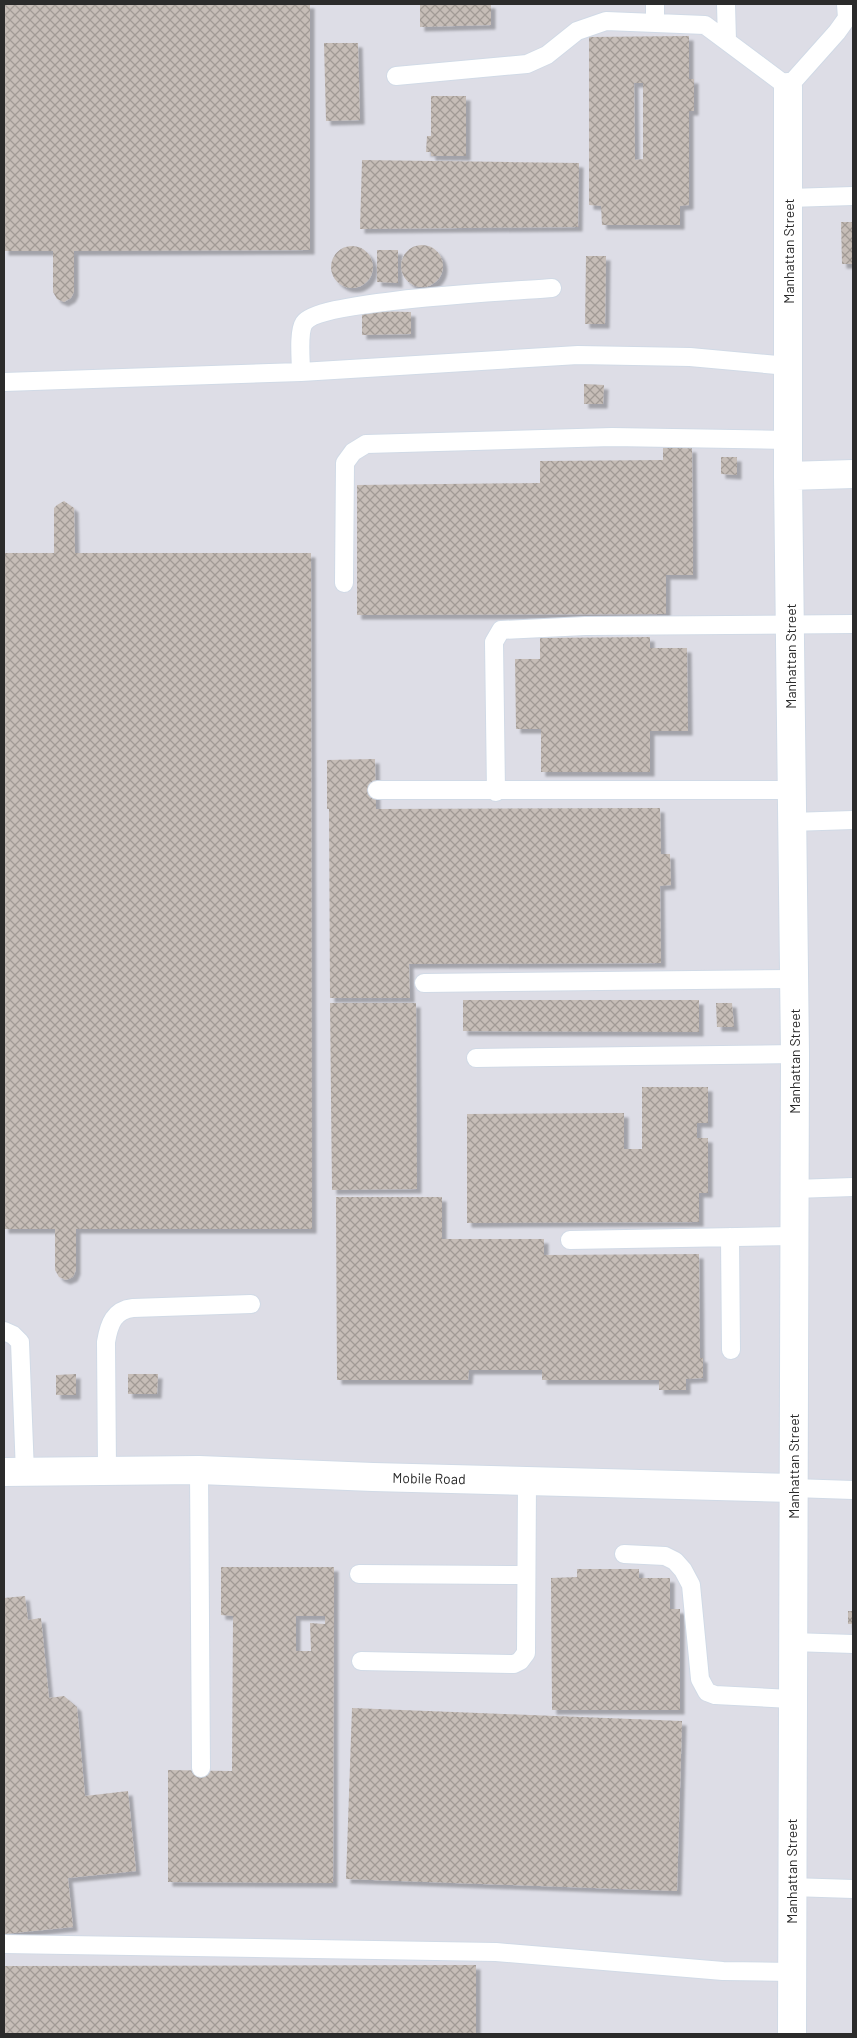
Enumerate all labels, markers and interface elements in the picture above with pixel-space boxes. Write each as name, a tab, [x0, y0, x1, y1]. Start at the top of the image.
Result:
street label: Manhattan Street	[780, 198, 797, 304]
street label: Manhattan Street	[782, 603, 799, 709]
street label: Manhattan Street	[786, 1008, 803, 1114]
street label: Manhattan Street	[785, 1413, 802, 1519]
street label: Mobile Road	[392, 1469, 466, 1487]
street label: Manhattan Street	[783, 1818, 800, 1924]

